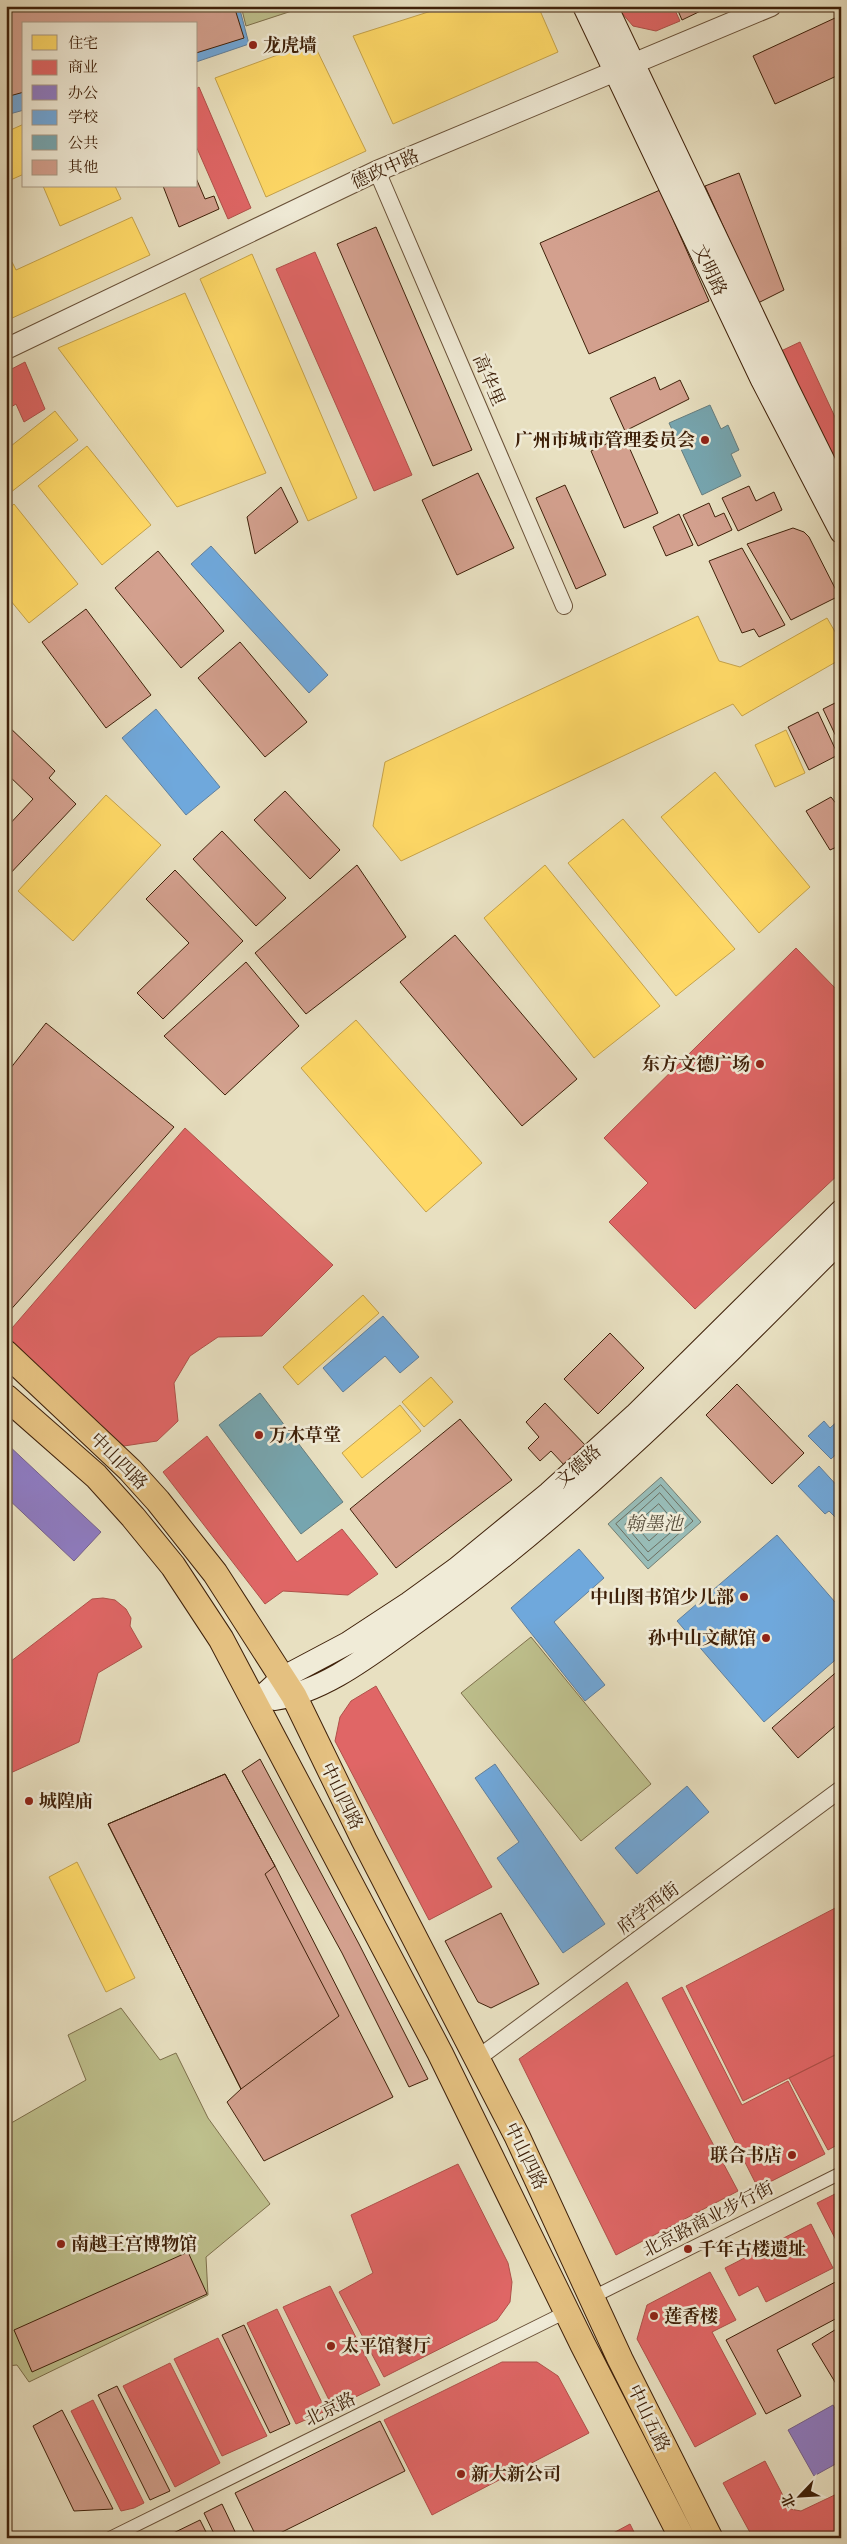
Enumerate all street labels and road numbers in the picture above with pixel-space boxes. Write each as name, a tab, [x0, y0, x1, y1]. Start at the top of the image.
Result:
street label: 德政中路	[348, 144, 423, 195]
street label: 文明路	[687, 241, 732, 300]
street label: 高华里	[467, 351, 510, 410]
street label: 中山四路	[85, 1428, 152, 1495]
street label: 文德路	[551, 1440, 606, 1493]
street label: 中山四路	[315, 1759, 368, 1834]
street label: 府学西街	[613, 1878, 684, 1939]
street label: 中山四路	[499, 2119, 552, 2194]
street label: 北京路商业步行街	[639, 2177, 778, 2262]
street label: 中山五路	[622, 2381, 675, 2456]
street label: 北京路	[301, 2387, 360, 2432]

